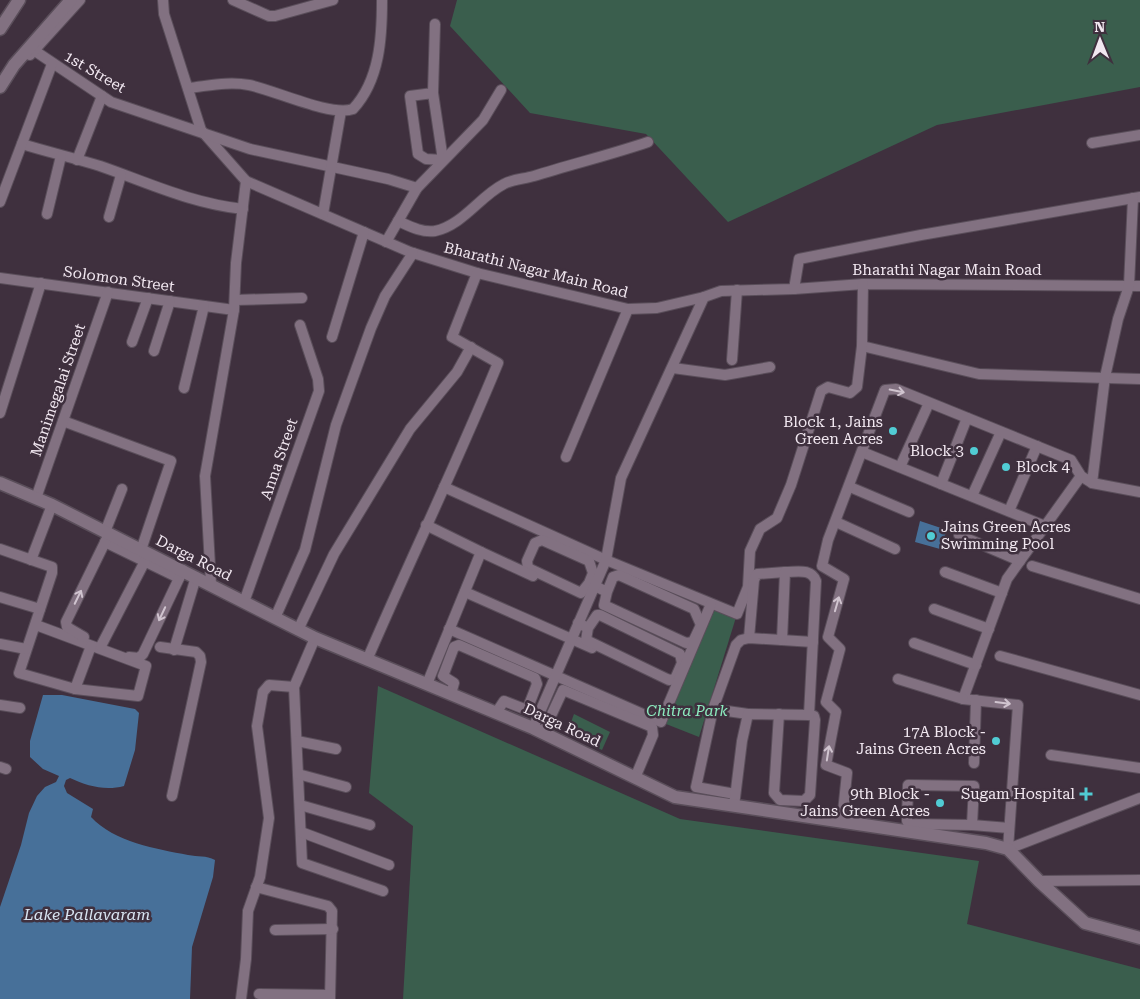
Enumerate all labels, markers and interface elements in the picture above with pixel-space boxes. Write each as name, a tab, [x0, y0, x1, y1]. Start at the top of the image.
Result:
north arrow	[1075, 15, 1125, 65]
text: N	[1094, 19, 1106, 35]
street label: 1st Street	[61, 47, 129, 97]
street label: Bharathi Nagar Main Road	[442, 238, 630, 302]
street label: Bharathi Nagar Main Road	[852, 261, 1042, 279]
street label: Solomon Street	[62, 262, 176, 296]
street label: Manimegalai Street	[27, 321, 89, 459]
one-way arrow	[888, 387, 904, 397]
place label: Block 1, Jains Green Acres	[783, 413, 883, 448]
street label: Anna Street	[257, 416, 301, 502]
marker: Block 1, Jains Green Acres	[887, 425, 899, 437]
place label: Block 3	[910, 442, 964, 460]
marker: Block 3	[968, 445, 980, 457]
place label: Block 4	[1016, 458, 1071, 476]
marker: Block 4	[1000, 461, 1012, 473]
place label: Jains Green Acres Swimming Pool	[941, 518, 1071, 553]
marker: Jains Green Acres Swimming Pool	[925, 530, 937, 542]
street label: Darga Road	[153, 531, 235, 585]
one-way arrow	[74, 590, 84, 605]
one-way arrow	[832, 597, 842, 613]
one-way arrow	[157, 606, 166, 621]
street label: Darga Road	[521, 699, 604, 751]
one-way arrow	[994, 699, 1010, 709]
park label: Chitra Park	[646, 702, 729, 720]
place label: 17A Block - Jains Green Acres	[856, 723, 986, 758]
marker: 17A Block - Jains Green Acres	[990, 735, 1002, 747]
one-way arrow	[823, 745, 833, 761]
place label: 9th Block - Jains Green Acres	[800, 785, 930, 820]
place label: Sugam Hospital	[961, 785, 1075, 803]
marker: Sugam Hospital	[1079, 787, 1093, 801]
marker: 9th Block - Jains Green Acres	[934, 797, 946, 809]
water label: Lake Pallavaram	[23, 905, 150, 924]

